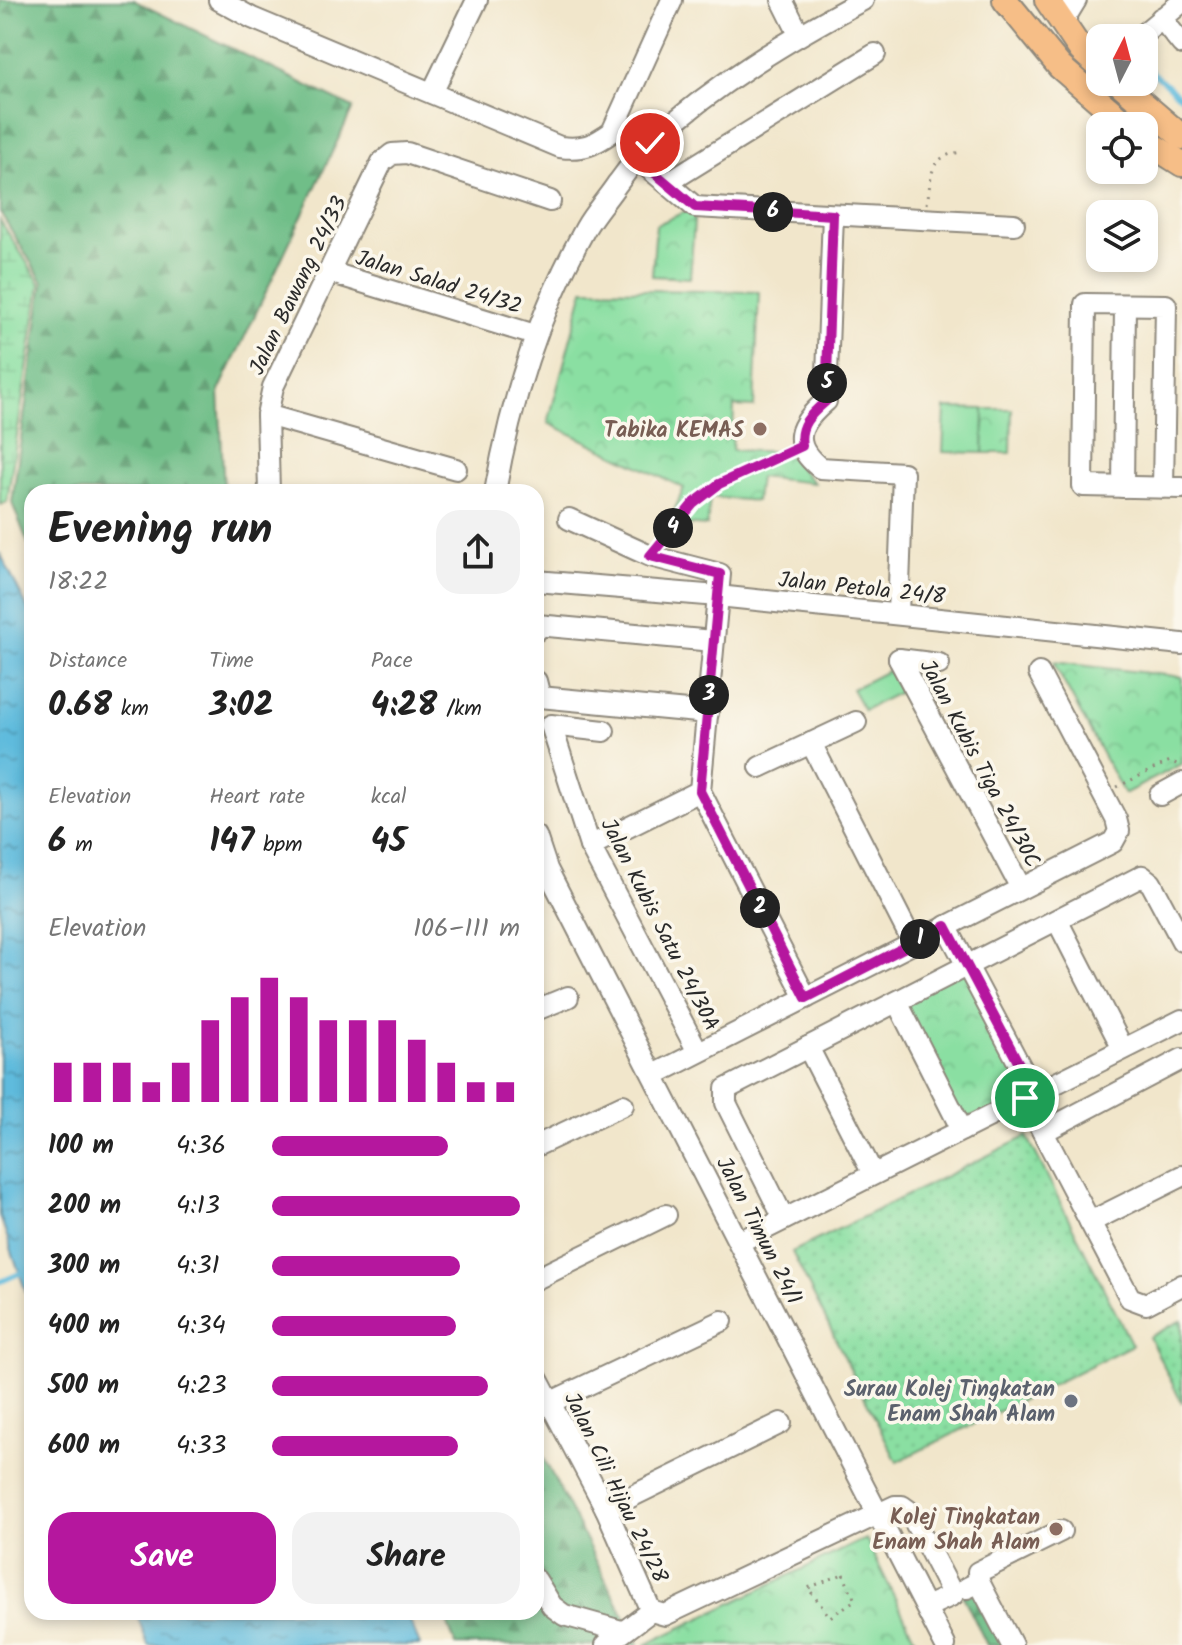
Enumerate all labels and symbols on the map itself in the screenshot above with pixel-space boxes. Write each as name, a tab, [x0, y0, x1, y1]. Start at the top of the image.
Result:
north arrow	[1086, 24, 1158, 96]
pin	[616, 109, 684, 177]
street label: Jalan Bawang 24/33	[241, 191, 358, 381]
pin: 6	[753, 192, 793, 232]
street label: Jalan Salad 24/32	[351, 241, 526, 325]
pin: 5	[807, 363, 847, 403]
place label: Tabika KEMAS	[604, 414, 745, 449]
marker: Tabika KEMAS	[751, 420, 769, 438]
pin: 4	[653, 508, 693, 548]
street label: Jalan Petola 24/8	[777, 563, 948, 616]
street label: Jalan Kubis Tiga 24/30C	[909, 654, 1049, 875]
pin: 3	[689, 675, 729, 715]
street label: Jalan Kubis Satu 24/30A	[590, 813, 728, 1038]
pin: 2	[740, 888, 780, 928]
pin: 1	[900, 919, 940, 959]
pin	[991, 1064, 1059, 1132]
street label: Jalan Timun 24/1	[705, 1151, 810, 1311]
place label: Surau Kolej Tingkatan Enam Shah Alam	[844, 1373, 1055, 1433]
street label: Jalan Cili Hijau 24/28	[553, 1387, 677, 1590]
marker: Surau Kolej Tingkatan Enam Shah Alam	[1062, 1392, 1080, 1410]
place label: Kolej Tingkatan Enam Shah Alam	[872, 1501, 1040, 1561]
marker: Kolej Tingkatan Enam Shah Alam	[1047, 1520, 1065, 1538]

